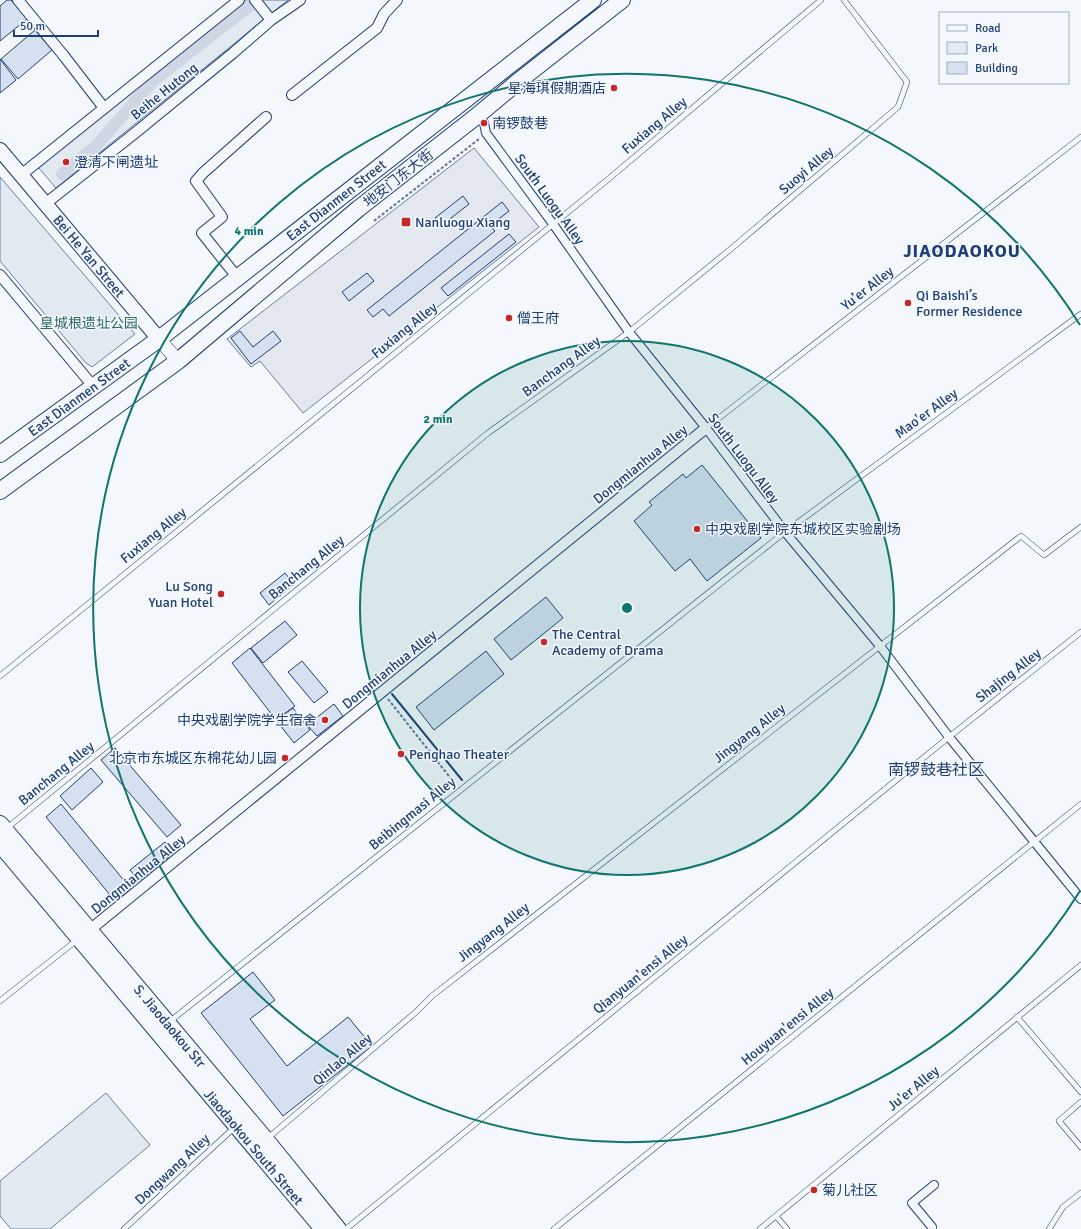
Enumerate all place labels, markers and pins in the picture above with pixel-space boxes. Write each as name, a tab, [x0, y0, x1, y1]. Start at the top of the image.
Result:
place label: 星海琪假期酒店	[508, 80, 606, 97]
marker: 星海琪假期酒店	[609, 83, 619, 93]
place label: 南锣鼓巷	[492, 115, 548, 132]
marker: 南锣鼓巷	[479, 118, 489, 128]
place label: 澄清下闸遗址	[74, 154, 158, 171]
marker: 澄清下闸遗址	[61, 157, 71, 167]
place label: Nanluogu Xiang	[415, 214, 510, 231]
marker: Nanluogu Xiang	[400, 216, 412, 228]
place label: Qi Baishi’s Former Residence	[916, 287, 1023, 320]
marker: Qi Baishi’s Former Residence	[903, 298, 913, 308]
place label: 僧王府	[517, 310, 559, 327]
marker: 僧王府	[504, 313, 514, 323]
place label: 中央戏剧学院东城校区实验剧场	[705, 521, 901, 538]
marker: 中央戏剧学院东城校区实验剧场	[692, 524, 702, 534]
place label: Lu Song Yuan Hotel	[149, 578, 213, 611]
marker: Lu Song Yuan Hotel	[216, 589, 226, 599]
centre of rings	[620, 601, 634, 615]
place label: The Central Academy of Drama	[552, 626, 664, 659]
marker: The Central Academy of Drama	[539, 637, 549, 647]
place label: 中央戏剧学院学生宿舍	[177, 712, 317, 729]
marker: 中央戏剧学院学生宿舍	[320, 715, 330, 725]
place label: Penghao Theater	[409, 746, 510, 763]
marker: Penghao Theater	[396, 749, 406, 759]
place label: 北京市东城区东棉花幼儿园	[109, 750, 277, 767]
marker: 北京市东城区东棉花幼儿园	[280, 753, 290, 763]
place label: 菊儿社区	[822, 1182, 878, 1199]
marker: 菊儿社区	[809, 1185, 819, 1195]

